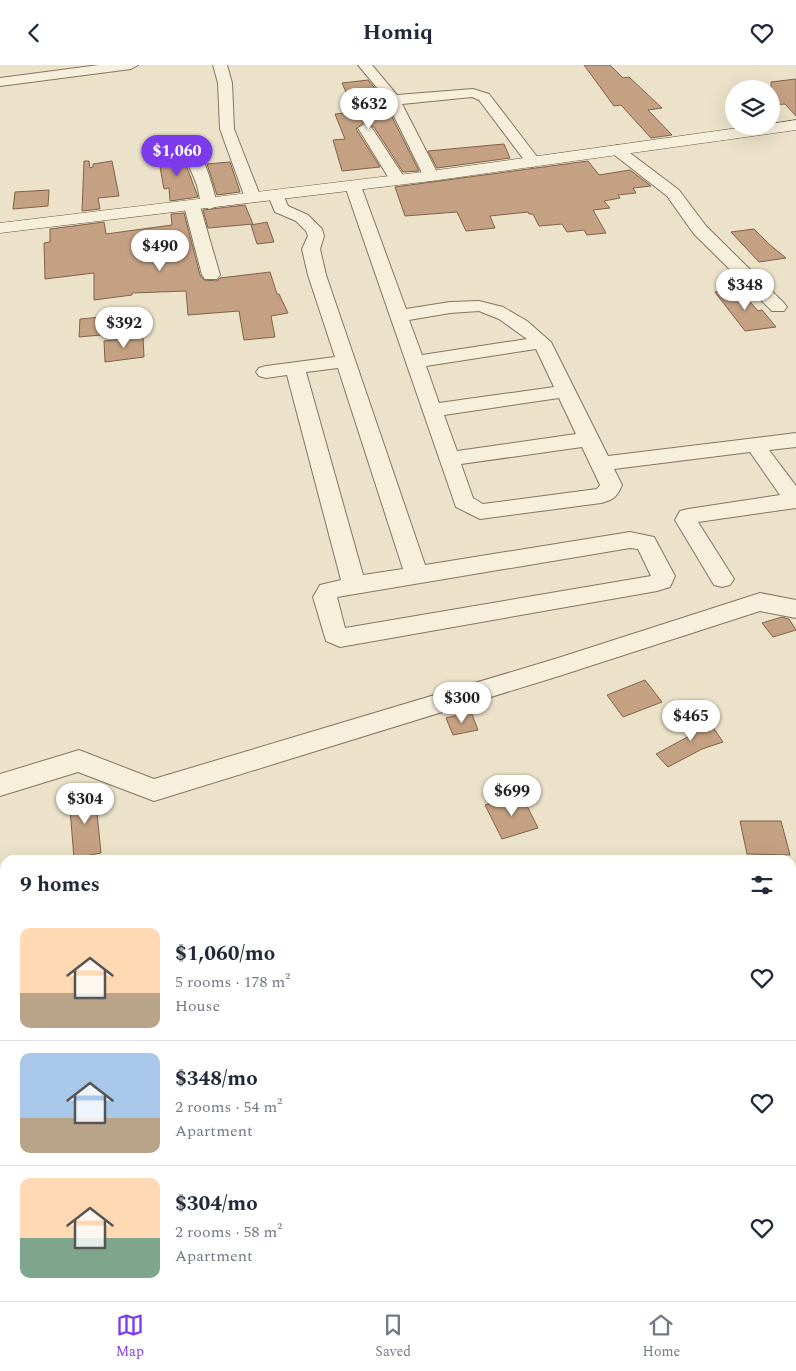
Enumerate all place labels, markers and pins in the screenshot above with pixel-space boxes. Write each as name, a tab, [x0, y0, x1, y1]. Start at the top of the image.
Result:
pin: $632	[339, 87, 399, 130]
pin: $1,060	[136, 135, 218, 177]
pin: $490	[130, 229, 190, 272]
pin: $348	[715, 269, 775, 311]
pin: $392	[94, 307, 154, 349]
pin: $300	[432, 681, 492, 724]
pin: $465	[661, 699, 721, 742]
pin: $699	[482, 775, 542, 817]
pin: $304	[55, 783, 115, 825]

